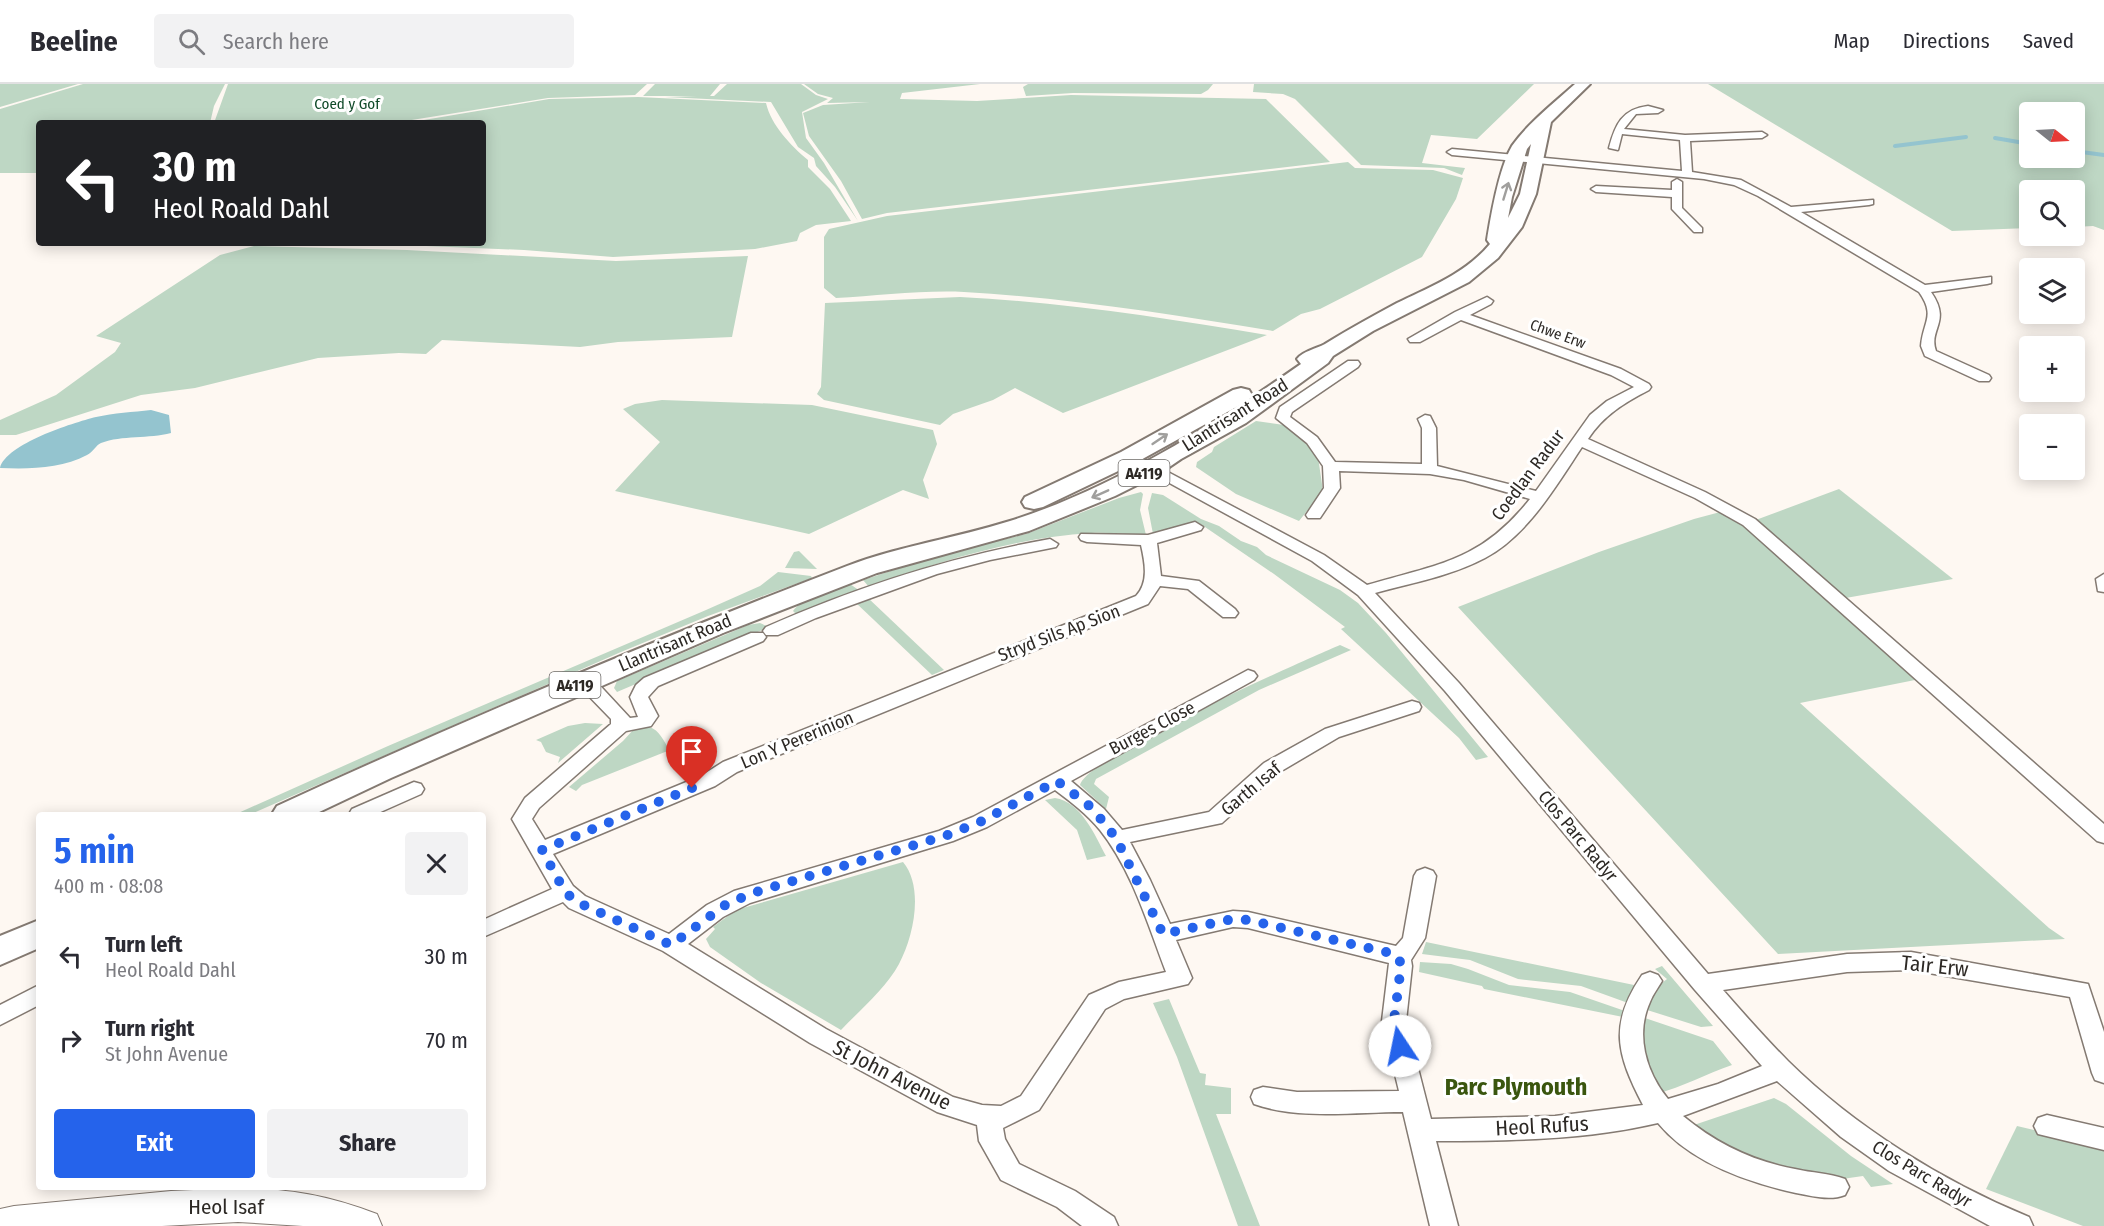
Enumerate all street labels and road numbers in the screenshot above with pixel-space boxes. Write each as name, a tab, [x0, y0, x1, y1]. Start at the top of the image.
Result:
street label: Chwe Erw	[1528, 316, 1589, 352]
street label: Llantrisant Road	[1178, 374, 1292, 456]
street label: Coedlan Radur	[1487, 425, 1570, 525]
road number: A4119	[1118, 460, 1170, 486]
street label: Stryd Sils Ap Sion	[995, 600, 1123, 666]
street label: Llantrisant Road	[615, 609, 735, 677]
road number: A4119	[550, 672, 600, 698]
street label: Burges Close	[1105, 696, 1199, 760]
street label: Lon Y Pererinion	[737, 706, 857, 774]
street label: Garth Isaf	[1216, 757, 1287, 820]
street label: Clos Parc Radyr	[1533, 786, 1623, 887]
street label: Tair Erw	[1900, 950, 1970, 982]
street label: St John Avenue	[829, 1034, 955, 1116]
street label: Heol Rufus	[1495, 1111, 1589, 1141]
street label: Clos Parc Radyr	[1868, 1136, 1976, 1213]
street label: Heol Isaf	[188, 1194, 265, 1220]

